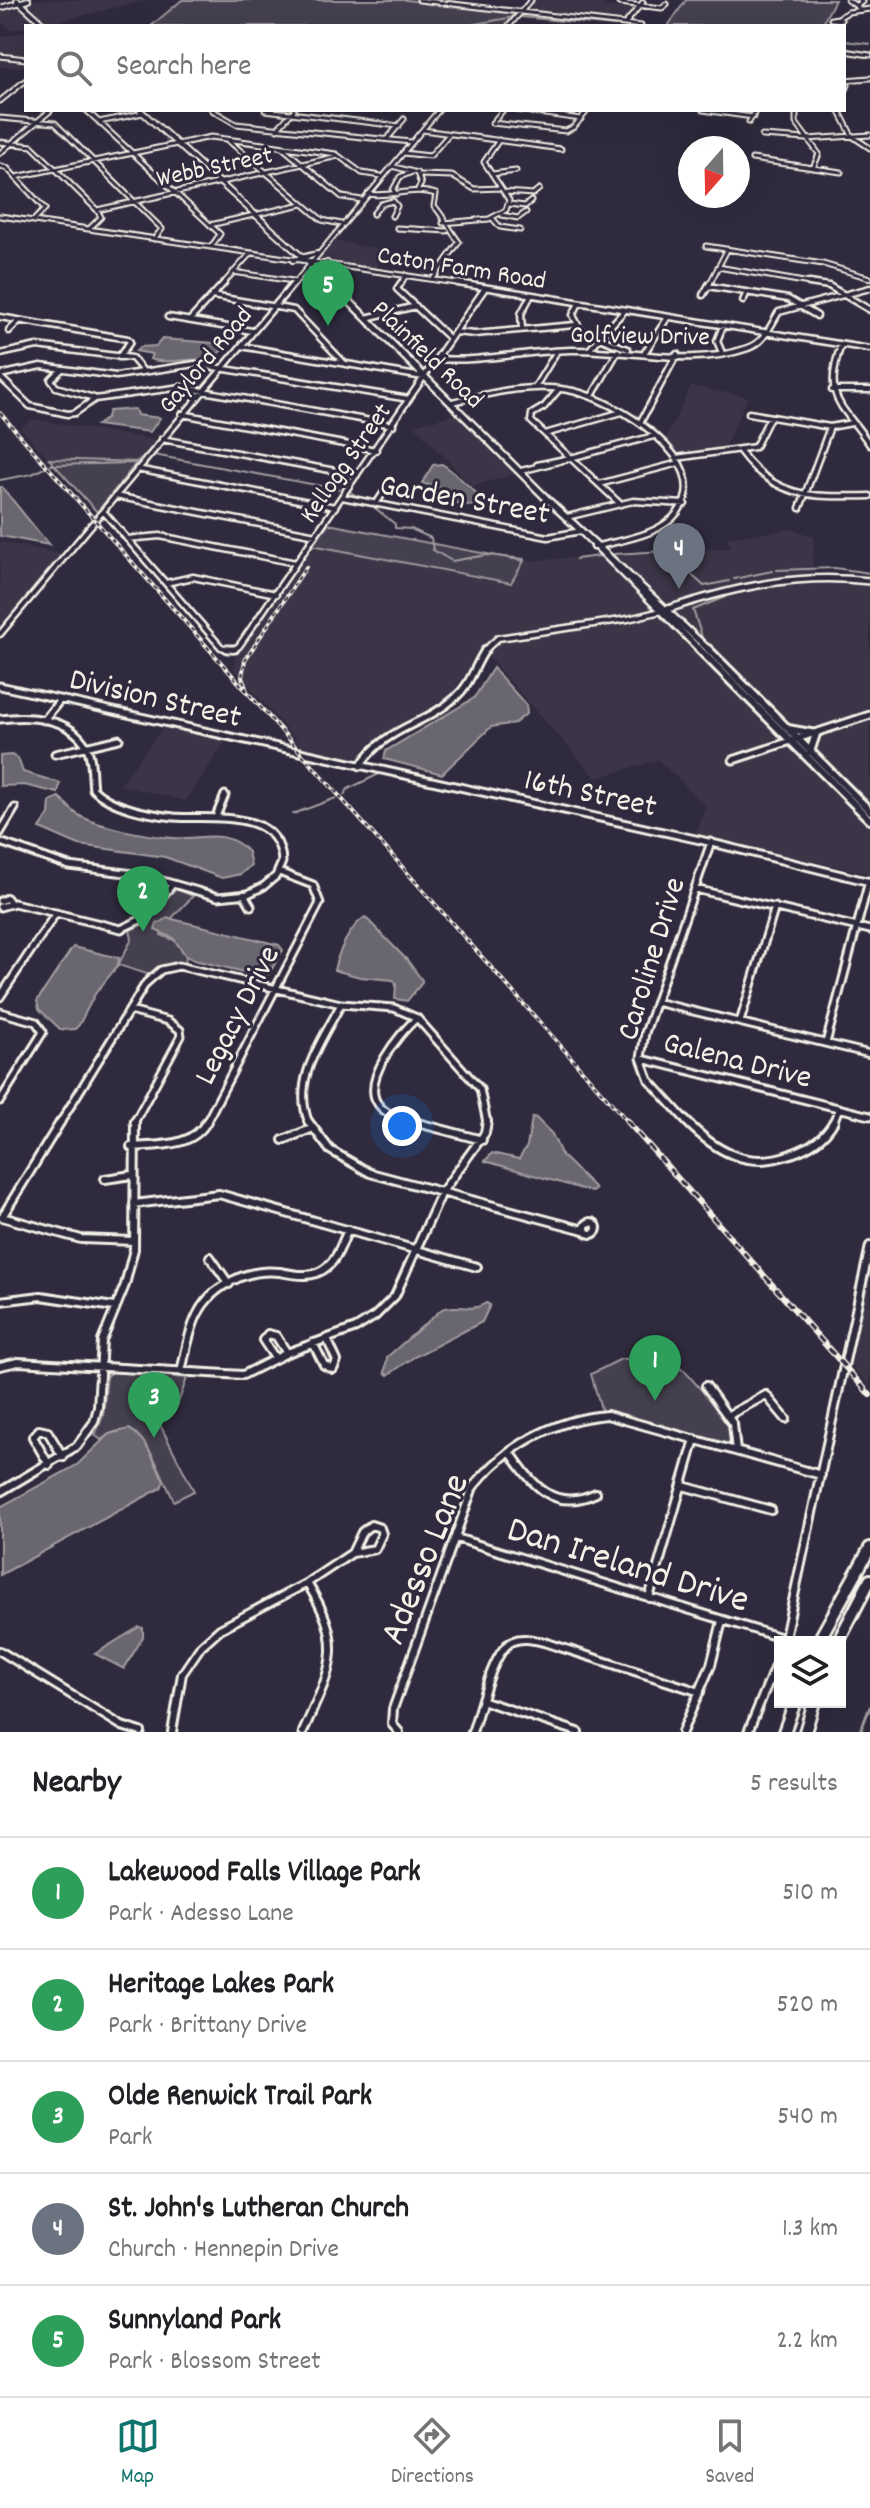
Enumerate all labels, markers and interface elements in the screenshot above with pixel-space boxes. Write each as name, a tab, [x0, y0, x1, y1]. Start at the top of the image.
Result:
search box	[24, 24, 846, 112]
icon: search	[52, 46, 96, 90]
text: Search here	[116, 47, 252, 90]
north arrow	[678, 136, 750, 208]
street label: Webb Street	[153, 138, 277, 199]
street label: Caton Farm Road	[375, 238, 548, 301]
pin: 5	[302, 260, 354, 326]
street label: Plainfield Road	[362, 292, 491, 419]
street label: Gaylord Road	[151, 300, 263, 423]
street label: Golfview Drive	[570, 318, 710, 357]
street label: Kellogg Street	[292, 396, 402, 532]
street label: Garden Street	[375, 464, 553, 540]
pin: 4	[653, 523, 705, 589]
street label: Division Street	[64, 659, 245, 743]
street label: 16th Street	[520, 759, 661, 832]
pin: 2	[117, 866, 169, 932]
street label: Caroline Drive	[607, 872, 700, 1047]
street label: Legacy Drive	[185, 939, 294, 1094]
street label: Galena Drive	[658, 1022, 816, 1104]
your location	[382, 1106, 422, 1146]
pin: 1	[629, 1335, 681, 1401]
pin: 3	[128, 1372, 180, 1438]
street label: Adesso Lane	[368, 1466, 486, 1654]
street label: Dan Ireland Drive	[500, 1504, 755, 1630]
map controls	[774, 1636, 846, 1708]
button: layers	[774, 1636, 846, 1708]
text: Nearby	[32, 1760, 121, 1809]
text: 5 results	[750, 1766, 838, 1803]
text: Lakewood Falls Village Park	[108, 1853, 421, 1896]
text: 1	[55, 1875, 61, 1912]
text: 510 m	[782, 1875, 838, 1912]
text: Park · Adesso Lane	[108, 1896, 294, 1933]
text: Heritage Lakes Park	[108, 1965, 334, 2008]
text: 2	[52, 1987, 64, 2024]
text: 520 m	[777, 1987, 838, 2024]
text: Park · Brittany Drive	[108, 2008, 307, 2045]
text: Olde Renwick Trail Park	[108, 2077, 372, 2120]
text: 3	[52, 2099, 64, 2136]
text: 540 m	[777, 2099, 838, 2136]
text: Park	[108, 2120, 152, 2157]
text: St. John's Lutheran Church	[108, 2189, 409, 2232]
text: 4	[53, 2211, 63, 2248]
text: 1.3 km	[782, 2211, 838, 2248]
text: Church · Hennepin Drive	[108, 2232, 339, 2269]
text: Sunnyland Park	[108, 2301, 281, 2344]
text: 5	[52, 2323, 64, 2360]
text: 2.2 km	[776, 2323, 838, 2360]
text: Park · Blossom Street	[108, 2344, 321, 2381]
tab: Map	[116, 2414, 160, 2493]
tab: Directions	[391, 2414, 474, 2493]
tab: Saved	[705, 2414, 754, 2493]

